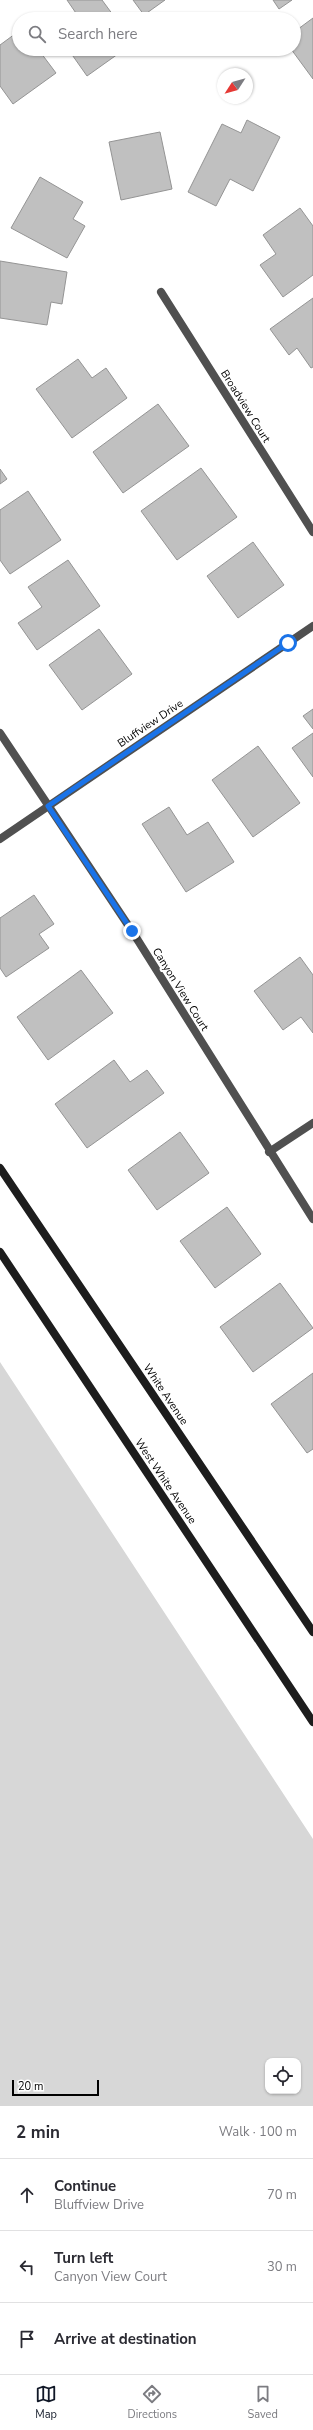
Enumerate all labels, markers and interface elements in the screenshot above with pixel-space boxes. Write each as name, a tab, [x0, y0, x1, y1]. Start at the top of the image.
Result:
search box	[12, 12, 301, 56]
icon: search	[26, 23, 48, 45]
text: Search here	[58, 24, 138, 44]
north arrow	[217, 68, 253, 104]
street label: Broadview Court	[217, 367, 274, 446]
route start	[279, 634, 297, 652]
street label: Bluffview Drive	[115, 696, 186, 751]
route end	[123, 922, 141, 940]
street label: Canyon View Court	[149, 945, 212, 1034]
street label: White Avenue	[140, 1361, 192, 1428]
street label: West White Avenue	[131, 1436, 200, 1527]
map controls	[265, 2058, 301, 2094]
button: locate	[265, 2058, 301, 2094]
scale bar	[12, 2078, 99, 2097]
text: 20 m	[18, 2079, 43, 2094]
text: 2 min	[16, 2121, 60, 2144]
text: Walk · 100 m	[219, 2123, 297, 2141]
text: Continue	[54, 2176, 116, 2196]
icon: ahead	[16, 2184, 38, 2206]
text: 70 m	[267, 2186, 297, 2204]
text: Bluffview Drive	[54, 2196, 144, 2214]
text: Turn left	[54, 2248, 113, 2268]
icon: left	[16, 2256, 38, 2278]
text: 30 m	[267, 2258, 297, 2276]
text: Canyon View Court	[54, 2268, 167, 2286]
icon: arrive	[16, 2328, 38, 2350]
text: Arrive at destination	[54, 2329, 197, 2349]
tab: Map	[35, 2383, 57, 2422]
tab: Directions	[127, 2383, 177, 2422]
tab: Saved	[247, 2383, 278, 2422]

